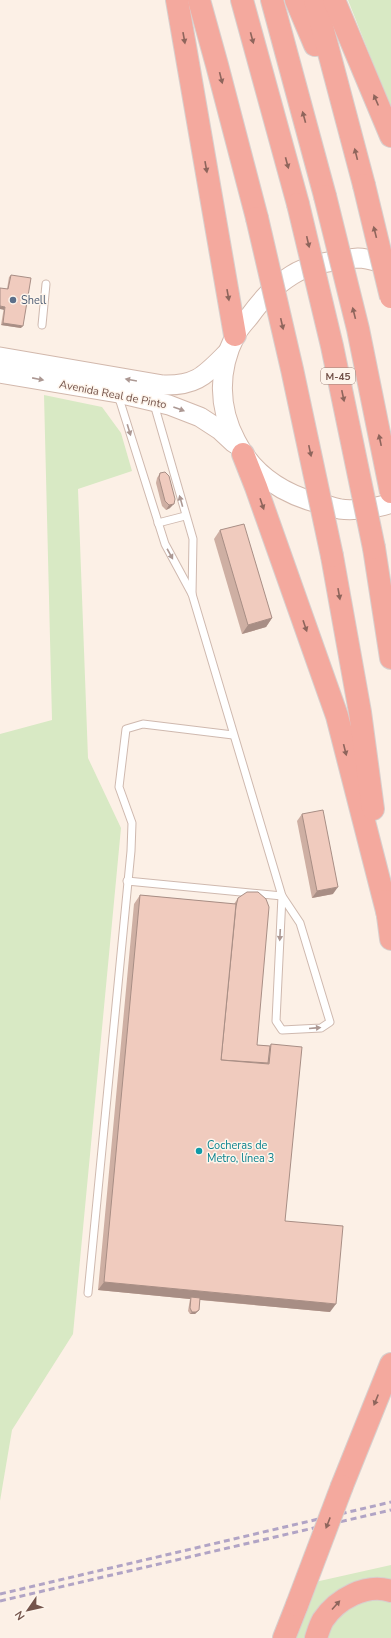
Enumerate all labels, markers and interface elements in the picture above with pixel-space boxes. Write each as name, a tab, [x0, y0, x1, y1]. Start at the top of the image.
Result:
one-way arrow	[181, 32, 187, 45]
one-way arrow	[249, 32, 255, 44]
one-way arrow	[218, 72, 224, 84]
one-way arrow	[373, 95, 379, 106]
one-way arrow	[301, 111, 307, 123]
one-way arrow	[353, 148, 359, 160]
one-way arrow	[284, 157, 290, 169]
one-way arrow	[203, 160, 209, 173]
one-way arrow	[372, 226, 378, 238]
one-way arrow	[305, 236, 311, 249]
one-way arrow	[225, 289, 231, 301]
place label: Shell	[21, 293, 47, 308]
marker: Shell	[8, 295, 18, 305]
one-way arrow	[350, 306, 356, 319]
one-way arrow	[279, 318, 285, 330]
road number: M-45	[321, 368, 355, 384]
one-way arrow	[125, 376, 137, 382]
one-way arrow	[32, 377, 45, 383]
street label: Avenida Real de Pinto	[58, 377, 168, 412]
one-way arrow	[340, 390, 346, 403]
one-way arrow	[174, 406, 186, 412]
one-way arrow	[126, 425, 132, 437]
one-way arrow	[377, 434, 383, 446]
one-way arrow	[307, 445, 313, 457]
one-way arrow	[178, 494, 184, 506]
one-way arrow	[260, 498, 266, 510]
one-way arrow	[167, 548, 173, 560]
one-way arrow	[336, 588, 342, 601]
one-way arrow	[303, 621, 309, 633]
one-way arrow	[343, 744, 349, 756]
one-way arrow	[277, 929, 283, 942]
one-way arrow	[309, 1024, 321, 1031]
place label: Cocheras de Metro, línea 3	[207, 1138, 274, 1166]
marker: Cocheras de Metro, línea 3	[194, 1146, 204, 1156]
one-way arrow	[373, 1395, 379, 1407]
one-way arrow	[324, 1517, 330, 1529]
north arrow	[8, 1590, 48, 1630]
one-way arrow	[332, 1600, 341, 1611]
text: N	[12, 1608, 29, 1623]

